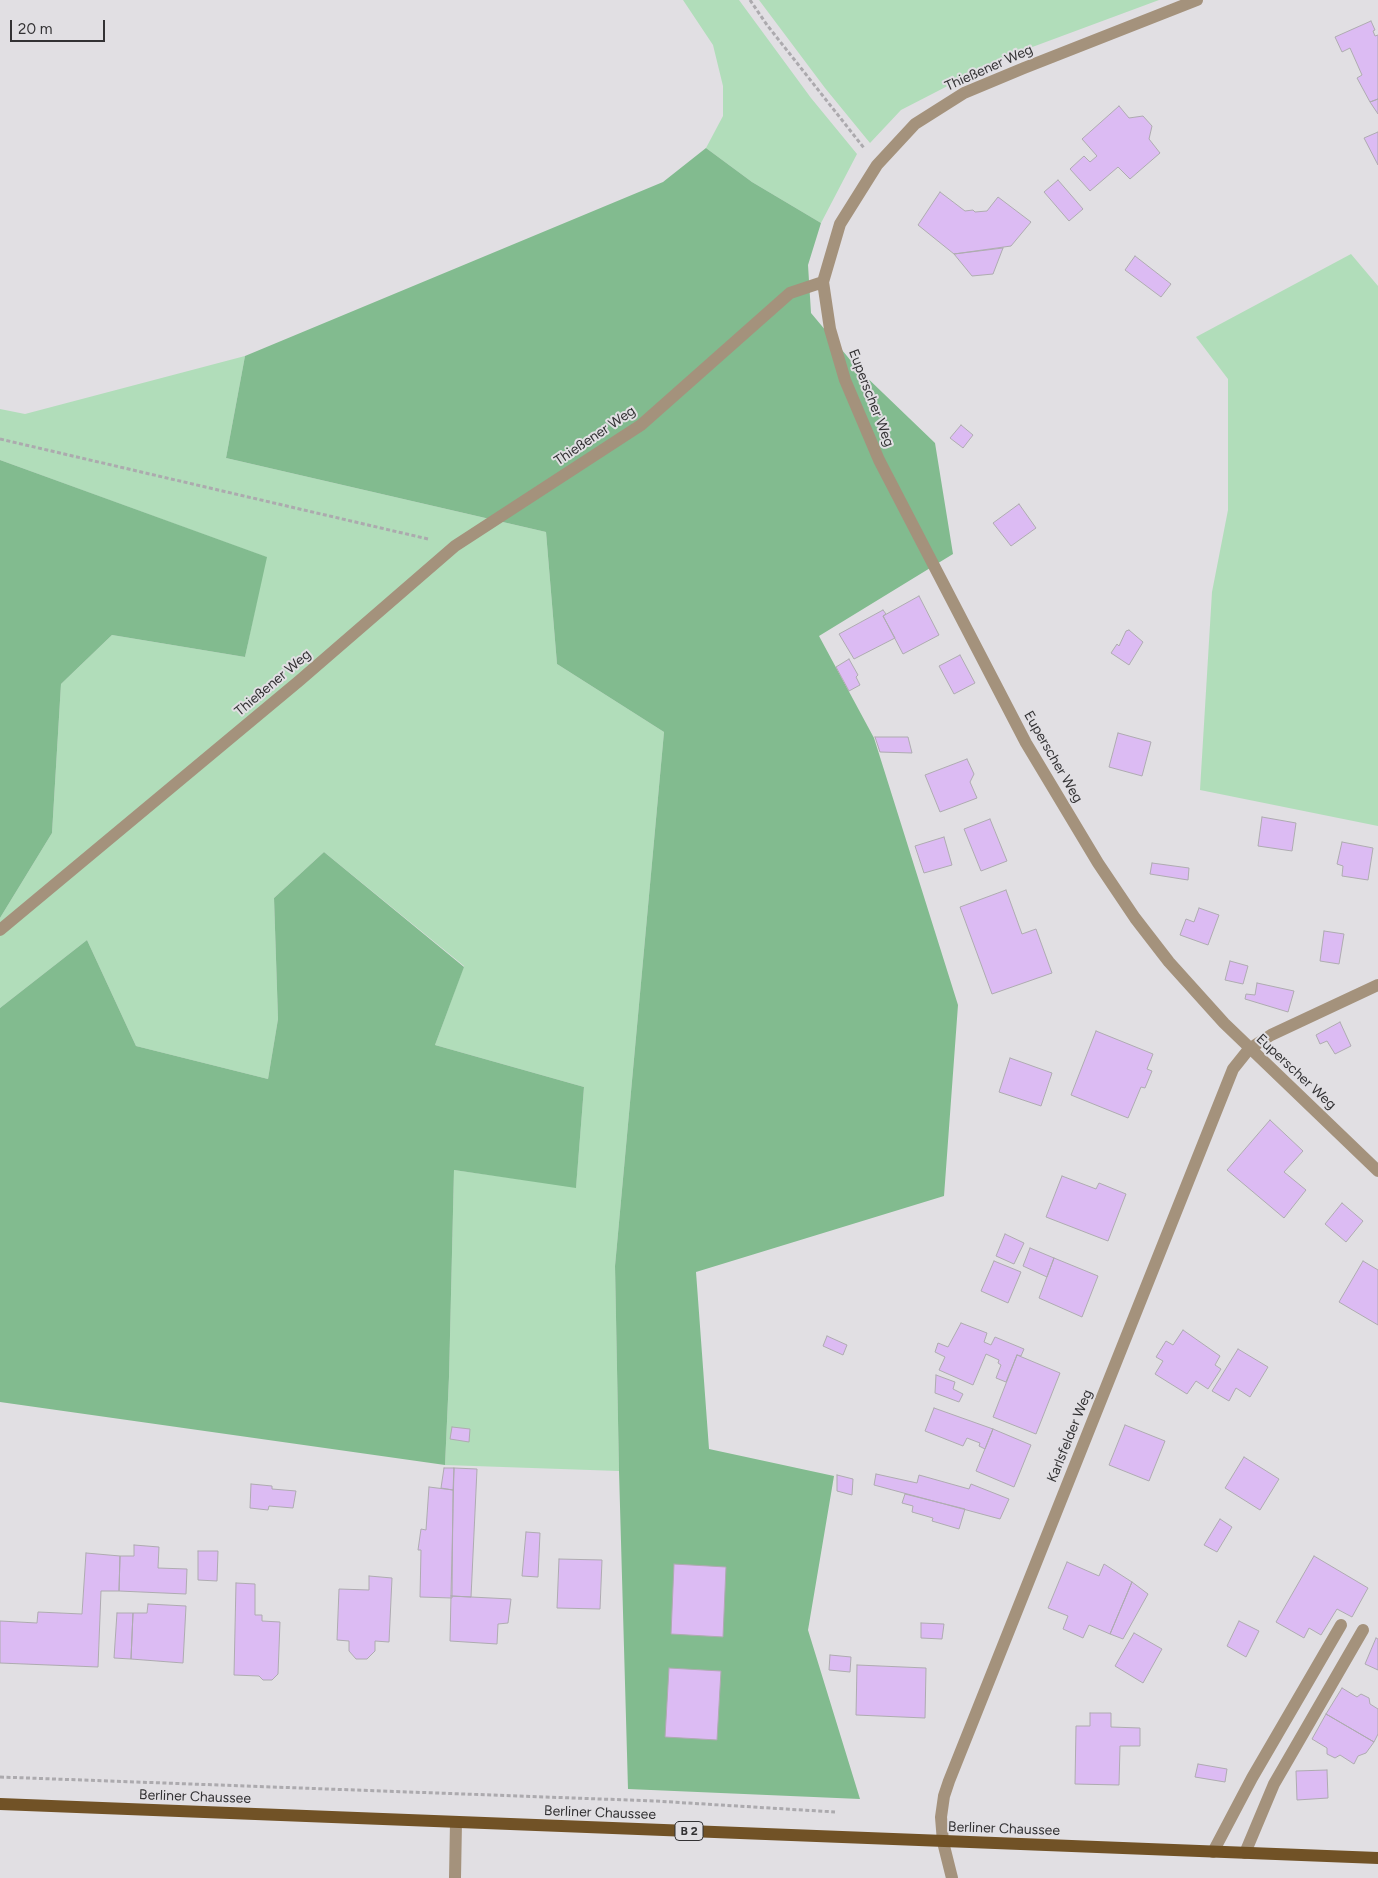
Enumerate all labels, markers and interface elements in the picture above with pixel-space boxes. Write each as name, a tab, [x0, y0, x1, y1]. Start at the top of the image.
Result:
scale bar	[12, 10, 108, 42]
text: 20 m	[18, 20, 52, 38]
street label: Thießener Weg	[942, 41, 1036, 95]
street label: Euperscher Weg	[845, 347, 897, 449]
street label: Thießener Weg	[551, 403, 639, 469]
street label: Thießener Weg	[231, 646, 315, 720]
street label: Euperscher Weg	[1020, 708, 1086, 806]
street label: Euperscher Weg	[1253, 1031, 1339, 1113]
street label: Karlsfelder Weg	[1044, 1387, 1096, 1485]
street label: Berliner Chaussee	[139, 1787, 251, 1807]
street label: Berliner Chaussee	[544, 1803, 656, 1823]
street label: Berliner Chaussee	[948, 1819, 1060, 1839]
road number: B 2	[675, 1822, 703, 1840]

